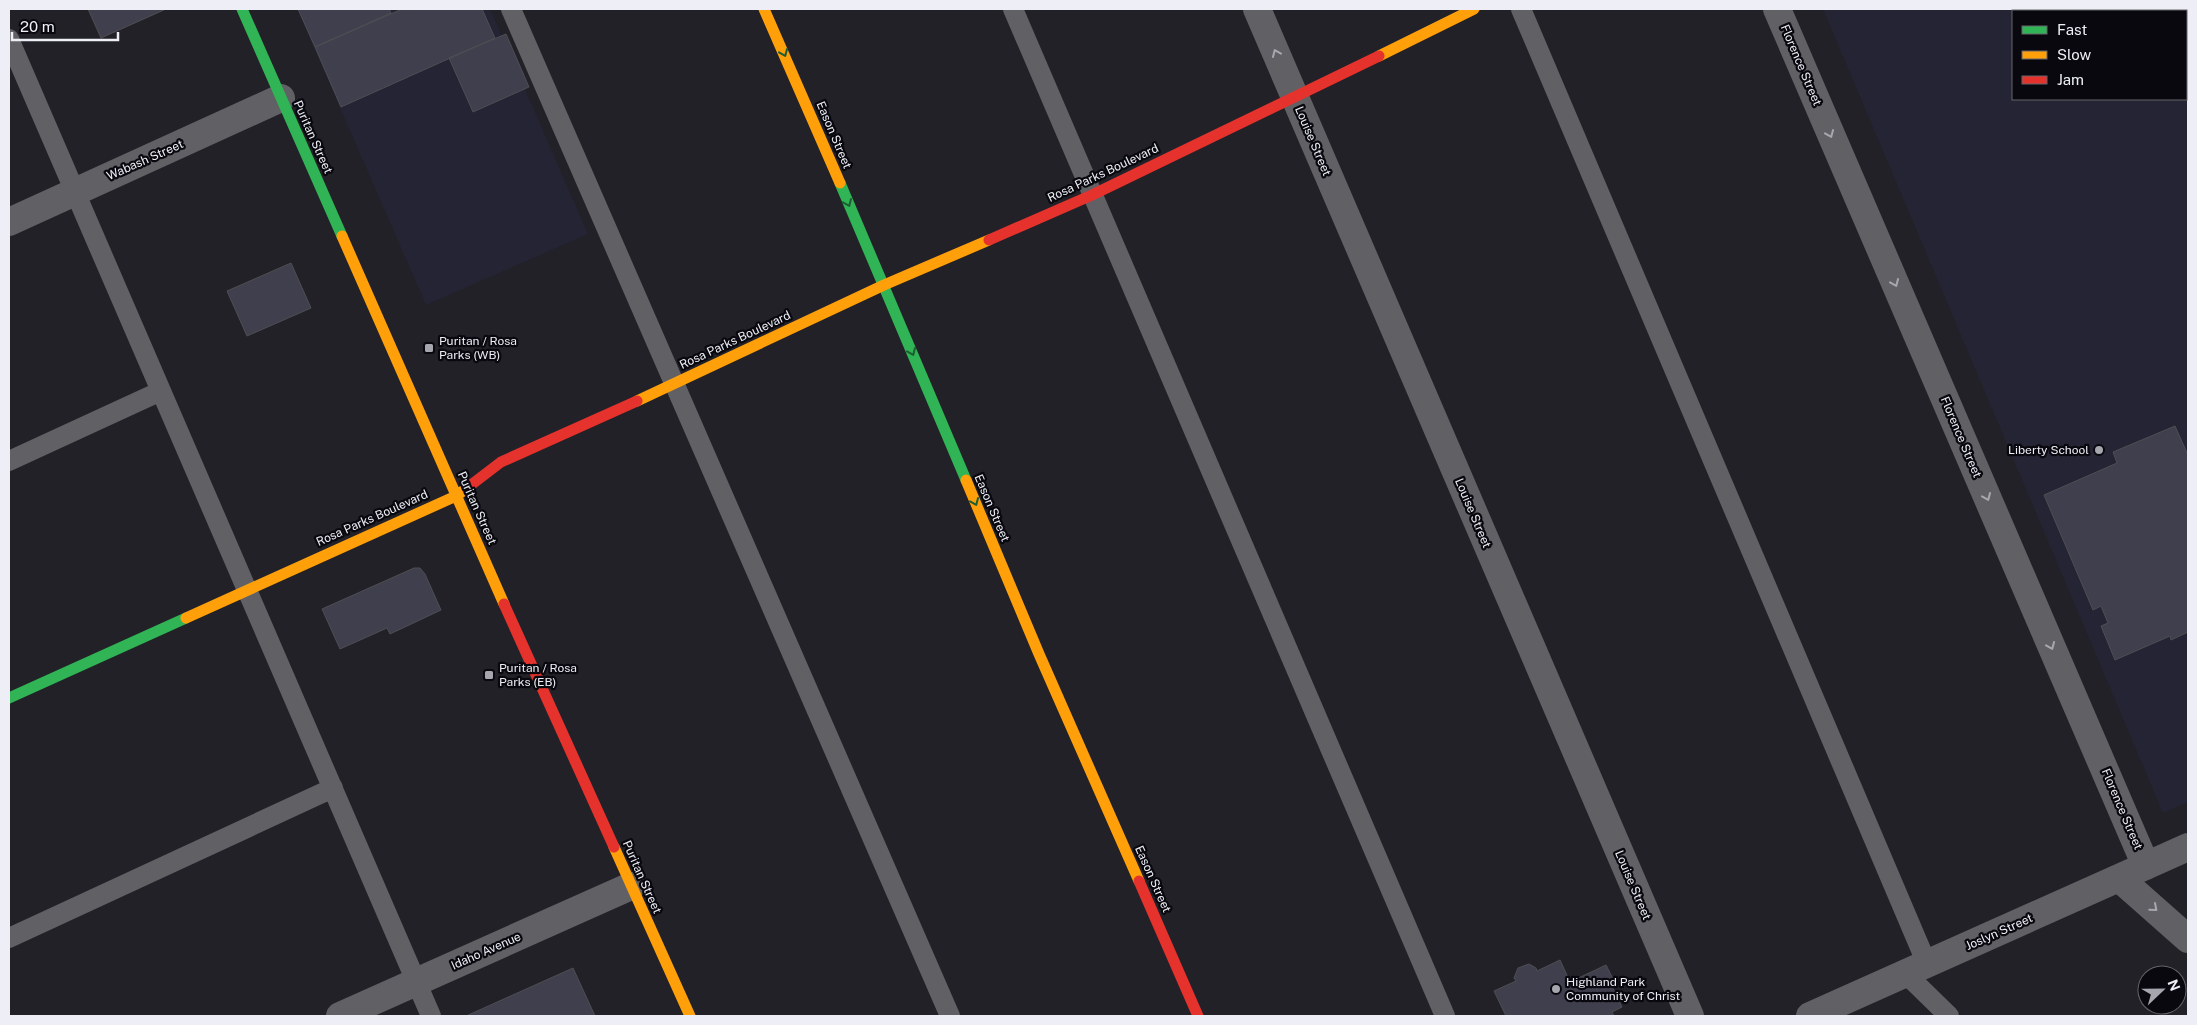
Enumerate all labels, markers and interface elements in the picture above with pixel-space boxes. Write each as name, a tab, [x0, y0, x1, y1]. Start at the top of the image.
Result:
scale bar	[12, 10, 119, 42]
legend	[2012, 10, 2187, 100]
text: 20 m	[20, 18, 55, 35]
text: Fast	[2057, 21, 2087, 38]
street label: Florence Street	[1778, 22, 1825, 108]
text: Slow	[2057, 46, 2092, 63]
one-way arrow	[778, 49, 788, 57]
one-way arrow	[1271, 49, 1282, 58]
text: Jam	[2057, 71, 2084, 88]
street label: Puritan Street	[291, 98, 335, 176]
street label: Eason Street	[814, 99, 855, 171]
street label: Louise Street	[1292, 104, 1334, 178]
one-way arrow	[1824, 129, 1835, 138]
street label: Wabash Street	[105, 137, 186, 183]
street label: Rosa Parks Boulevard	[1045, 141, 1161, 205]
one-way arrow	[842, 198, 853, 207]
one-way arrow	[1888, 278, 1899, 287]
street label: Rosa Parks Boulevard	[677, 308, 793, 372]
place label: Puritan / Rosa Parks (WB)	[439, 334, 517, 362]
marker: Puritan / Rosa Parks (WB)	[423, 342, 435, 354]
one-way arrow	[905, 347, 916, 356]
street label: Florence Street	[1938, 394, 1985, 480]
place label: Liberty School	[2008, 443, 2089, 457]
marker: Liberty School	[2093, 444, 2105, 456]
street label: Puritan Street	[455, 469, 499, 547]
street label: Eason Street	[972, 472, 1013, 544]
street label: Louise Street	[1452, 476, 1494, 550]
street label: Rosa Parks Boulevard	[314, 487, 430, 549]
one-way arrow	[1980, 492, 1991, 501]
one-way arrow	[968, 497, 979, 506]
one-way arrow	[2045, 641, 2056, 650]
place label: Puritan / Rosa Parks (EB)	[499, 661, 577, 689]
marker: Puritan / Rosa Parks (EB)	[483, 669, 495, 681]
street label: Florence Street	[2099, 766, 2146, 852]
street label: Puritan Street	[620, 838, 664, 916]
street label: Eason Street	[1132, 843, 1174, 915]
street label: Louise Street	[1612, 848, 1654, 922]
one-way arrow	[2148, 903, 2157, 912]
street label: Joslyn Street	[1963, 911, 2035, 953]
street label: Idaho Avenue	[449, 929, 523, 973]
north arrow	[2137, 965, 2187, 1015]
place label: Highland Park Community of Christ	[1566, 975, 1681, 1003]
text: N	[2165, 977, 2184, 993]
marker: Highland Park Community of Christ	[1550, 983, 1562, 995]

